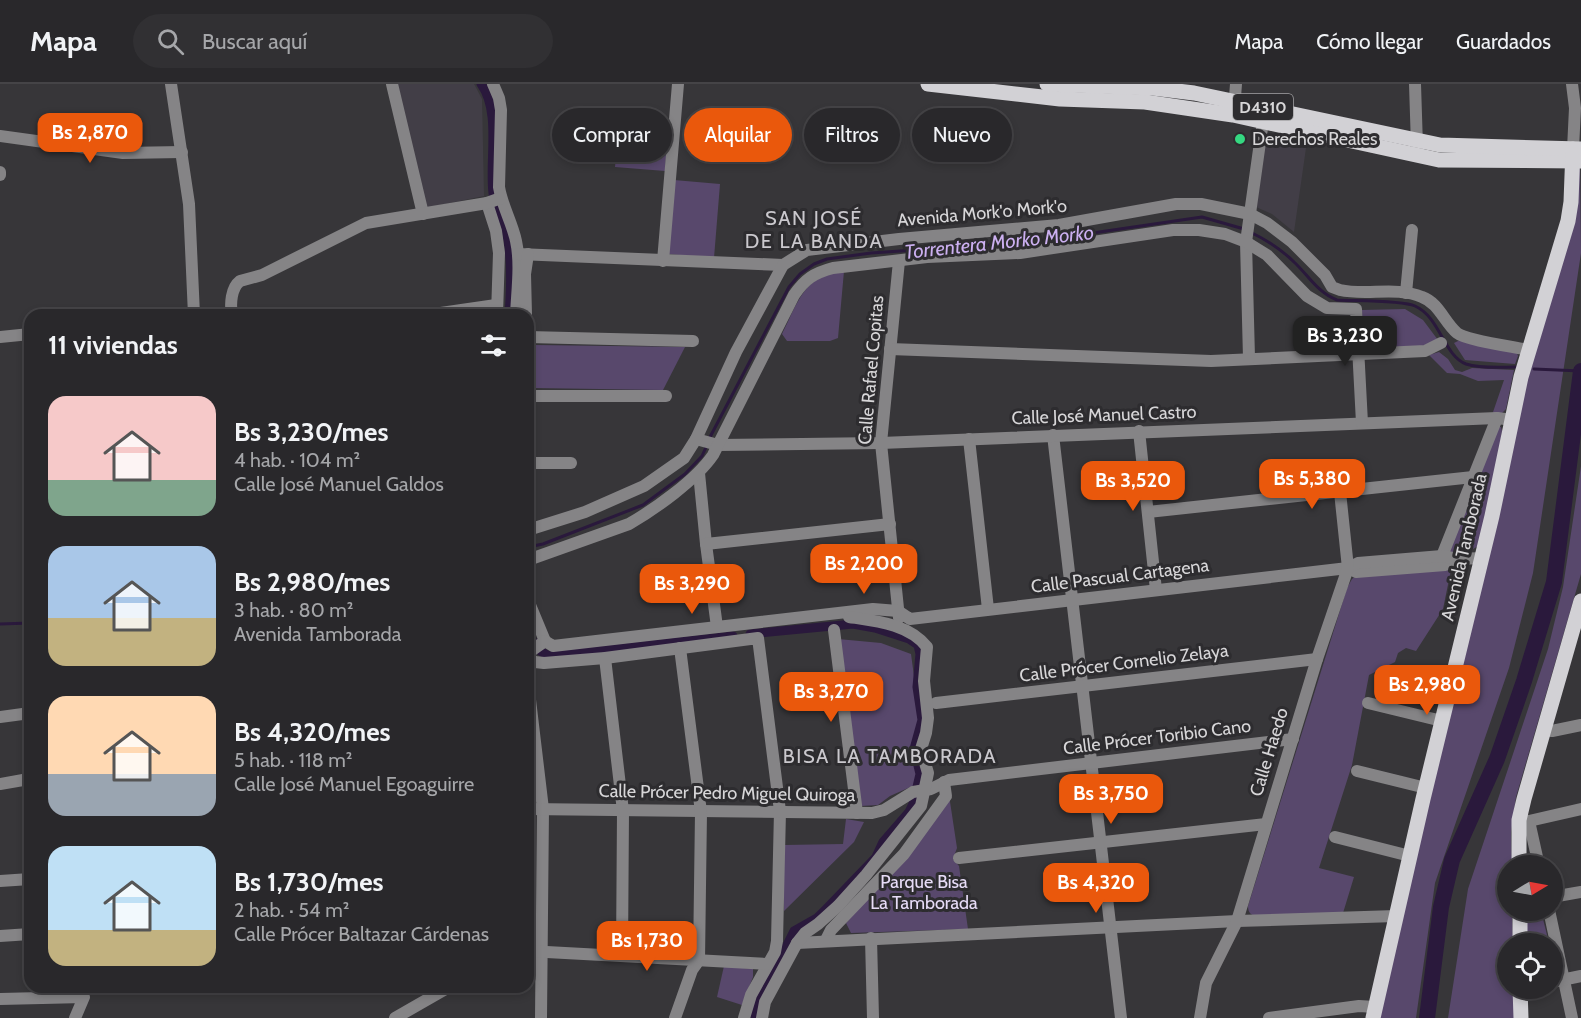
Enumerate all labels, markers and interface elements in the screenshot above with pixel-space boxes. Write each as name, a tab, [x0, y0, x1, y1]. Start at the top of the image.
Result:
search box	[133, 14, 553, 68]
text: Mapa	[30, 24, 97, 58]
icon: search	[154, 25, 187, 58]
text: Buscar aquí	[202, 28, 307, 55]
text: Mapa	[1235, 29, 1283, 54]
text: Cómo llegar	[1316, 29, 1423, 54]
text: Guardados	[1456, 29, 1551, 54]
road number: D4310	[1233, 94, 1293, 120]
chip: Comprar	[552, 108, 672, 162]
chip: Alquilar	[684, 108, 792, 162]
chip: Filtros	[804, 108, 900, 162]
chip: Nuevo	[912, 108, 1012, 162]
pin: Bs 2,870	[28, 113, 152, 164]
text: Bs 2,870	[52, 120, 128, 144]
place label: Derechos Reales	[1252, 128, 1377, 150]
marker: Derechos Reales	[1233, 132, 1247, 146]
street label: Avenida Mork'o Mork'o	[896, 195, 1068, 231]
district label: SAN JOSÉ DE LA BANDA	[745, 206, 883, 253]
water label: Torrentera Morko Morko	[903, 220, 1095, 264]
street label: Calle Rafael Copitas	[854, 295, 888, 445]
pin: Bs 3,230	[1283, 316, 1407, 367]
text: Bs 3,230	[1307, 323, 1383, 347]
text: 11 viviendas	[48, 329, 178, 361]
icon: filters	[477, 329, 510, 362]
street label: Calle José Manuel Castro	[1011, 401, 1197, 429]
text: Bs 3,230/mes	[234, 416, 388, 448]
icon: home	[96, 420, 168, 492]
text: 4 hab. · 104 m²	[234, 448, 360, 472]
pin: Bs 5,380	[1250, 459, 1374, 510]
pin: Bs 3,520	[1071, 461, 1195, 512]
text: Bs 5,380	[1273, 466, 1351, 490]
text: Bs 3,520	[1095, 468, 1171, 492]
street label: Avenida Tamborada	[1436, 471, 1492, 623]
text: Calle José Manuel Galdos	[234, 472, 444, 496]
pin: Bs 2,200	[802, 544, 926, 595]
text: Bs 2,200	[824, 551, 904, 575]
street label: Calle Pascual Cartagena	[1030, 554, 1211, 598]
pin: Bs 3,290	[630, 564, 754, 615]
text: Bs 2,980/mes	[234, 566, 390, 598]
icon: home	[96, 570, 168, 642]
text: Bs 3,290	[654, 571, 730, 595]
text: 3 hab. · 80 m²	[234, 598, 353, 622]
text: Avenida Tamborada	[234, 622, 401, 646]
street label: Calle Prócer Cornelio Zelaya	[1018, 639, 1230, 687]
pin: Bs 2,980	[1365, 665, 1489, 716]
pin: Bs 3,270	[769, 672, 893, 723]
text: Bs 2,980	[1388, 672, 1466, 696]
text: Bs 3,270	[793, 679, 869, 703]
street label: Calle Haedo	[1245, 705, 1293, 799]
street label: Calle Prócer Toribio Cano	[1062, 715, 1252, 759]
text: Bs 4,320/mes	[234, 716, 391, 748]
icon: home	[96, 720, 168, 792]
district label: BISA LA TAMBORADA	[783, 744, 997, 768]
text: 5 hab. · 118 m²	[234, 748, 352, 772]
text: Calle José Manuel Egoaguirre	[234, 772, 474, 796]
pin: Bs 3,750	[1049, 774, 1173, 825]
street label: Calle Prócer Pedro Miguel Quiroga	[598, 780, 856, 806]
text: Bs 3,750	[1073, 781, 1149, 805]
north arrow	[1497, 855, 1563, 921]
map controls	[1497, 855, 1563, 999]
pin: Bs 4,320	[1034, 863, 1158, 914]
text: Bs 1,730/mes	[234, 866, 384, 898]
icon: home	[96, 870, 168, 942]
text: Bs 4,320	[1057, 870, 1135, 894]
park label: Parque Bisa La Tamborada	[870, 871, 978, 914]
text: 2 hab. · 54 m²	[234, 898, 349, 922]
pin: Bs 1,730	[585, 921, 709, 972]
text: Calle Prócer Baltazar Cárdenas	[234, 922, 489, 946]
text: Bs 1,730	[611, 928, 683, 952]
button: locate	[1497, 933, 1563, 999]

